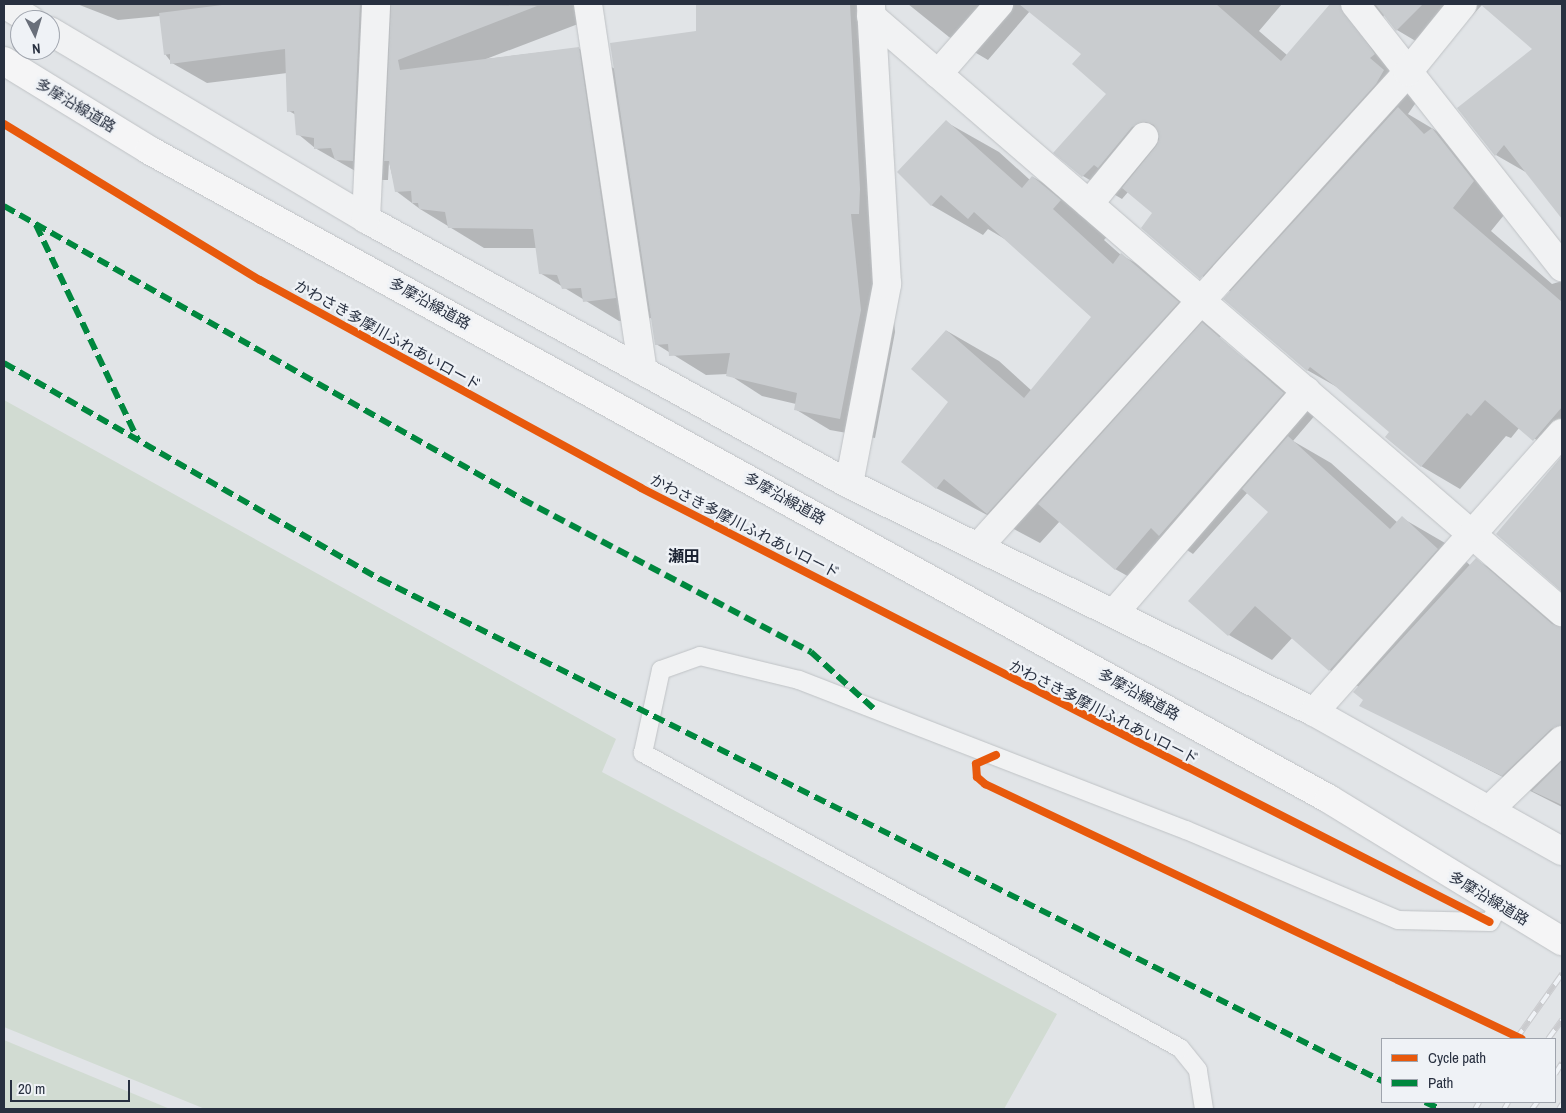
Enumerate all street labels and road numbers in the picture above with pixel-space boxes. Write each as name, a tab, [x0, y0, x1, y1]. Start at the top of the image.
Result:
street label: 多摩沿線道路	[33, 74, 119, 136]
street label: 多摩沿線道路	[386, 273, 474, 333]
street label: かわさき多摩川ふれあいロード	[292, 276, 484, 394]
street label: 多摩沿線道路	[741, 468, 829, 528]
street label: かわさき多摩川ふれあいロード	[647, 470, 843, 582]
street label: かわさき多摩川ふれあいロード	[1006, 656, 1202, 768]
street label: 多摩沿線道路	[1095, 664, 1183, 724]
street label: 多摩沿線道路	[1446, 867, 1532, 929]

